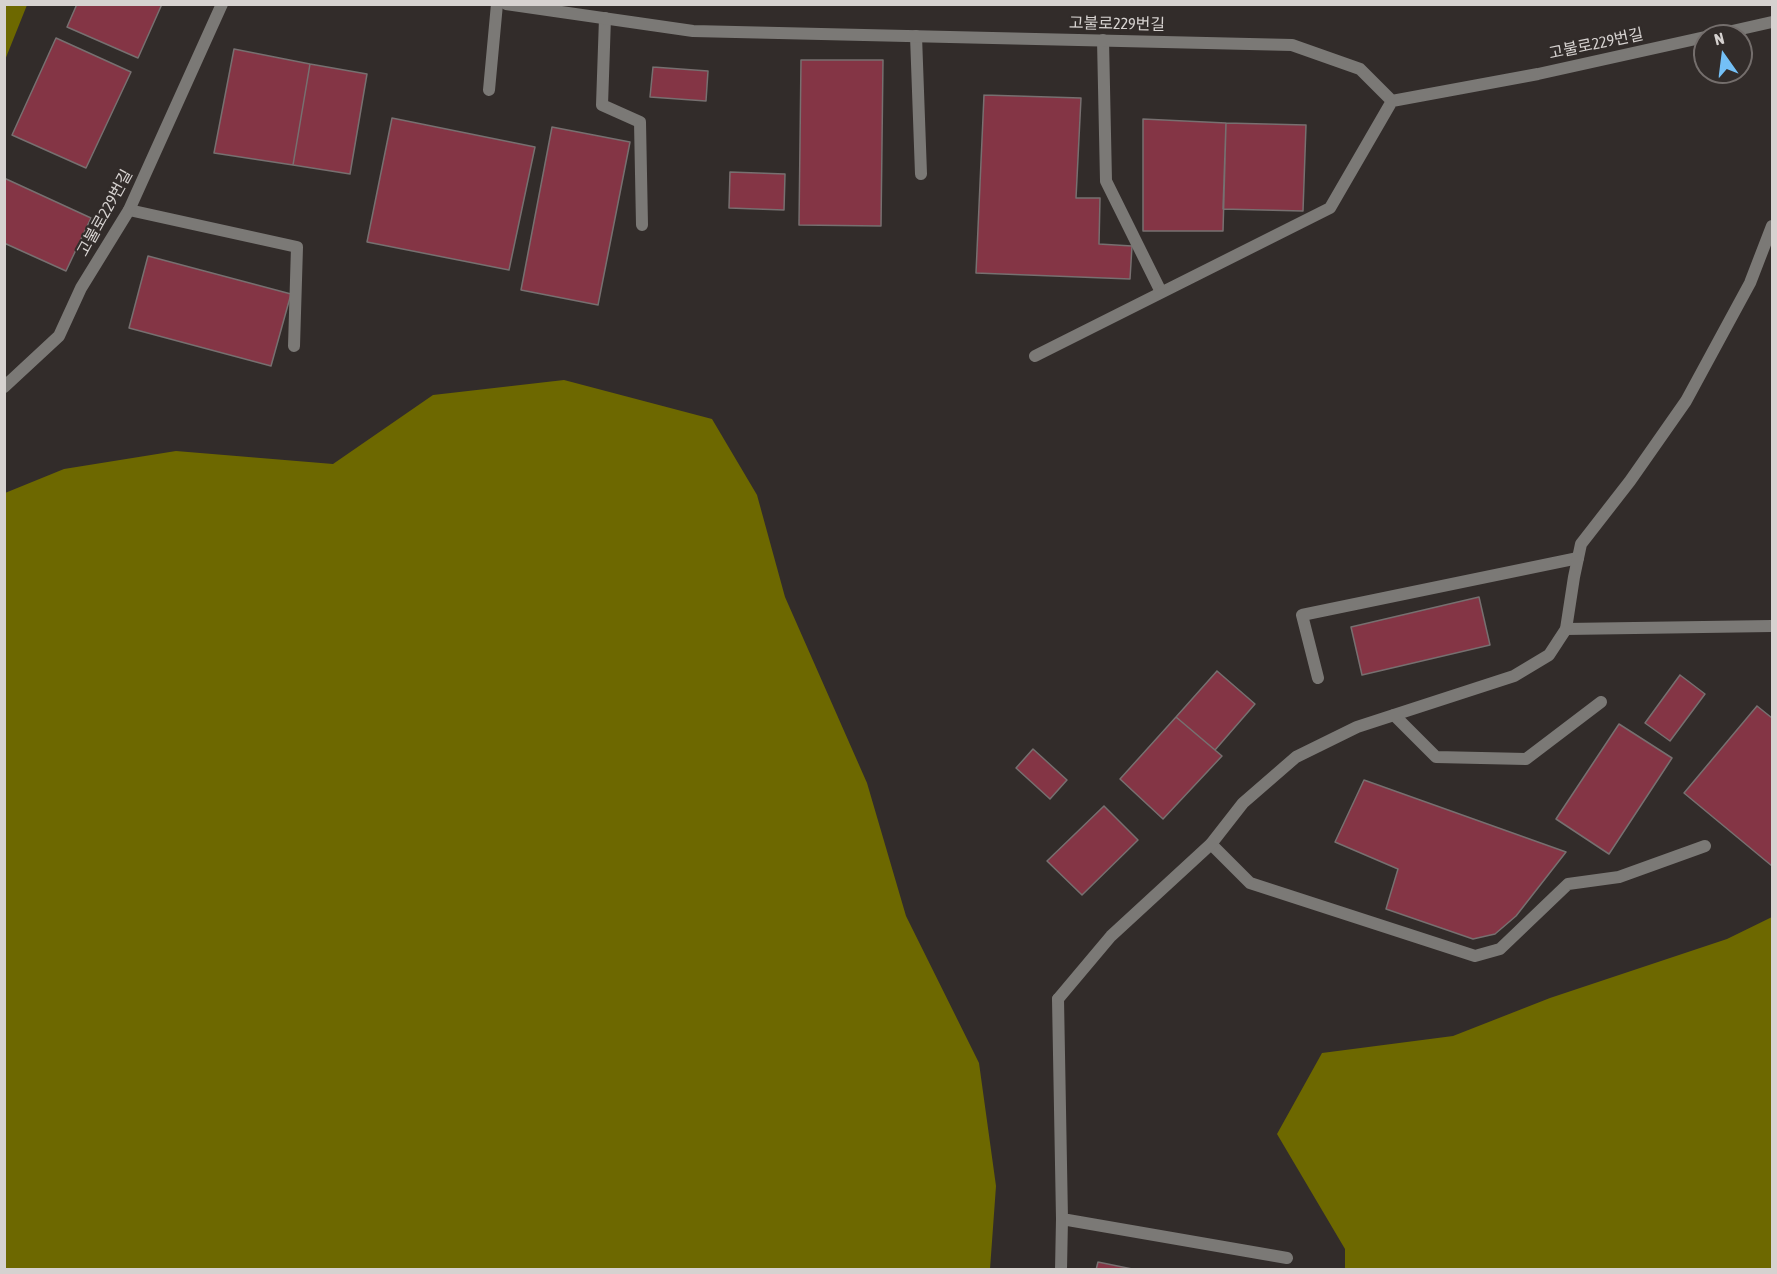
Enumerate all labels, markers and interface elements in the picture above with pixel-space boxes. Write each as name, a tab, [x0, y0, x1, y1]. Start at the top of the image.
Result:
street label: 고불로229번길	[1069, 14, 1165, 34]
north arrow	[1693, 24, 1753, 84]
street label: 고불로229번길	[1547, 25, 1645, 63]
text: N	[1712, 29, 1726, 48]
street label: 고불로229번길	[73, 166, 137, 260]

